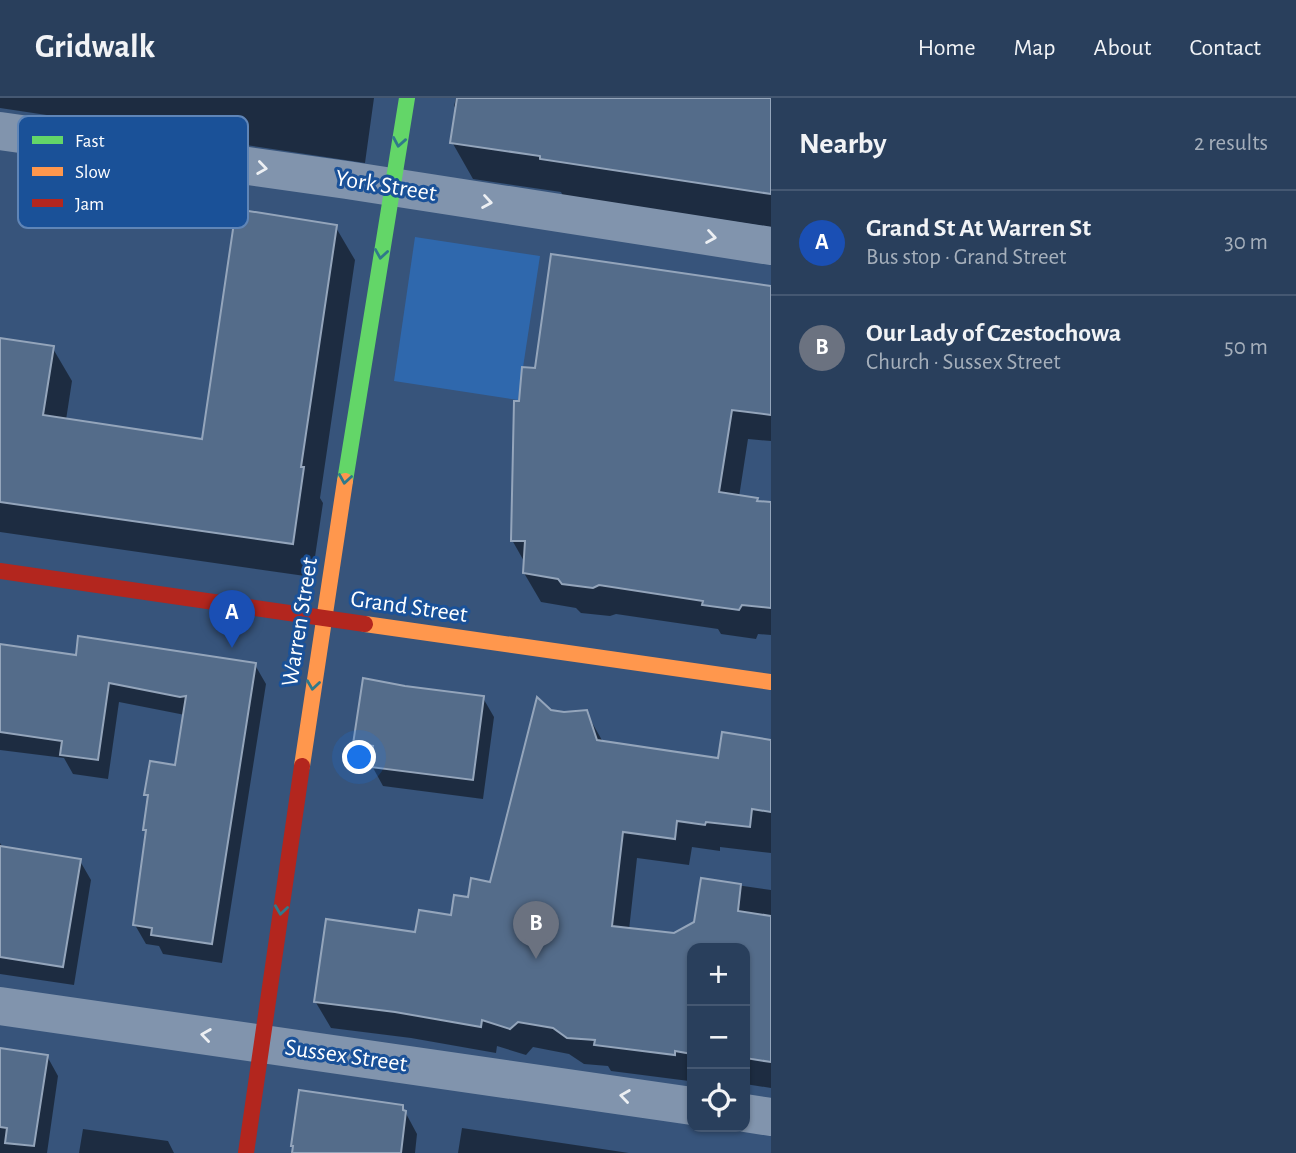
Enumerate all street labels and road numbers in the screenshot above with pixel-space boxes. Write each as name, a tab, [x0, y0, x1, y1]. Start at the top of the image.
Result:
street label: York Street	[334, 166, 439, 206]
street label: Warren Street	[278, 555, 322, 688]
street label: Grand Street	[349, 587, 469, 627]
street label: Sussex Street	[283, 1036, 409, 1077]

